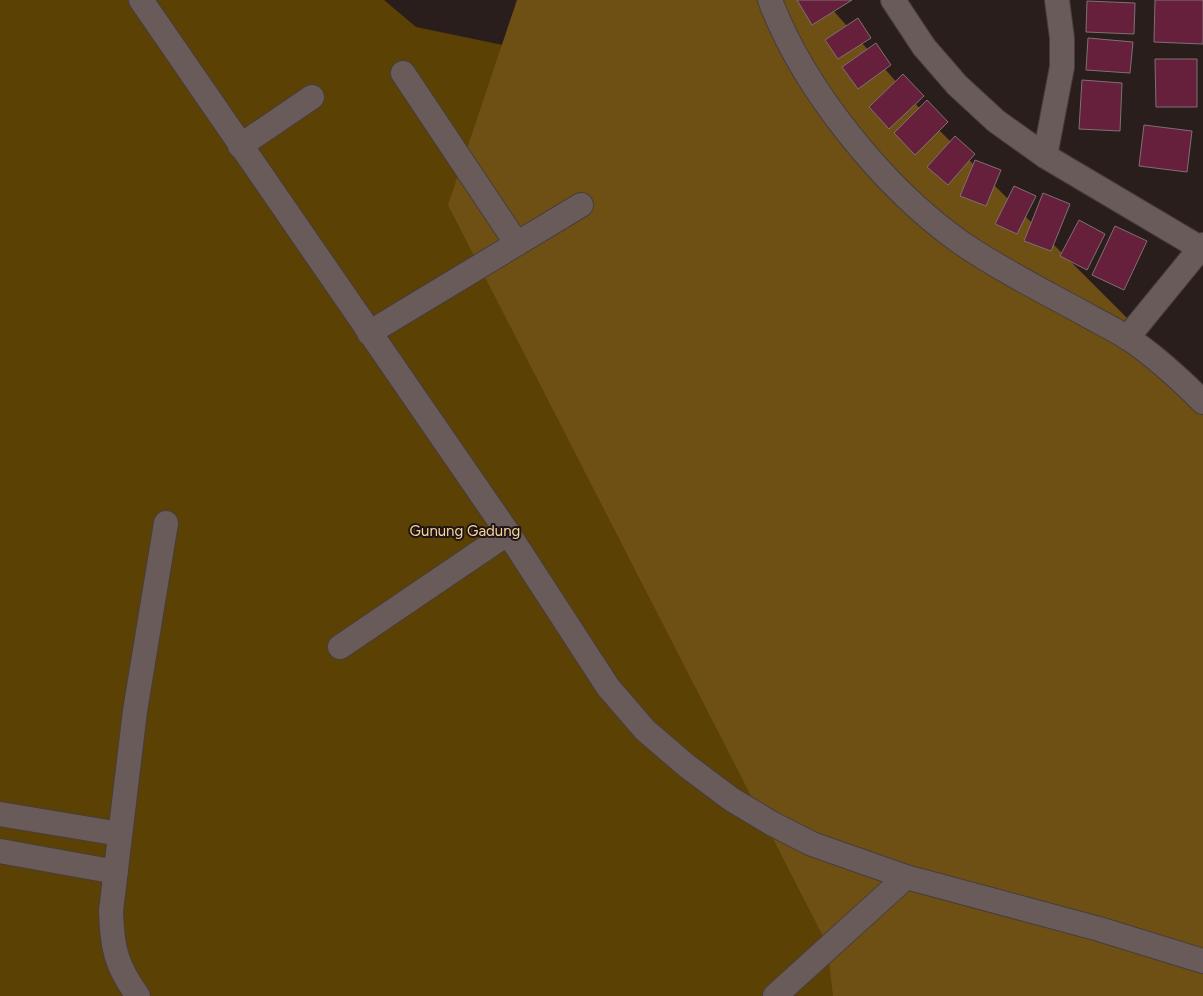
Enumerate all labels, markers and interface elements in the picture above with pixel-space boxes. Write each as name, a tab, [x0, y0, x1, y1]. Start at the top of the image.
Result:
park label: Gunung Gadung	[410, 522, 520, 540]

